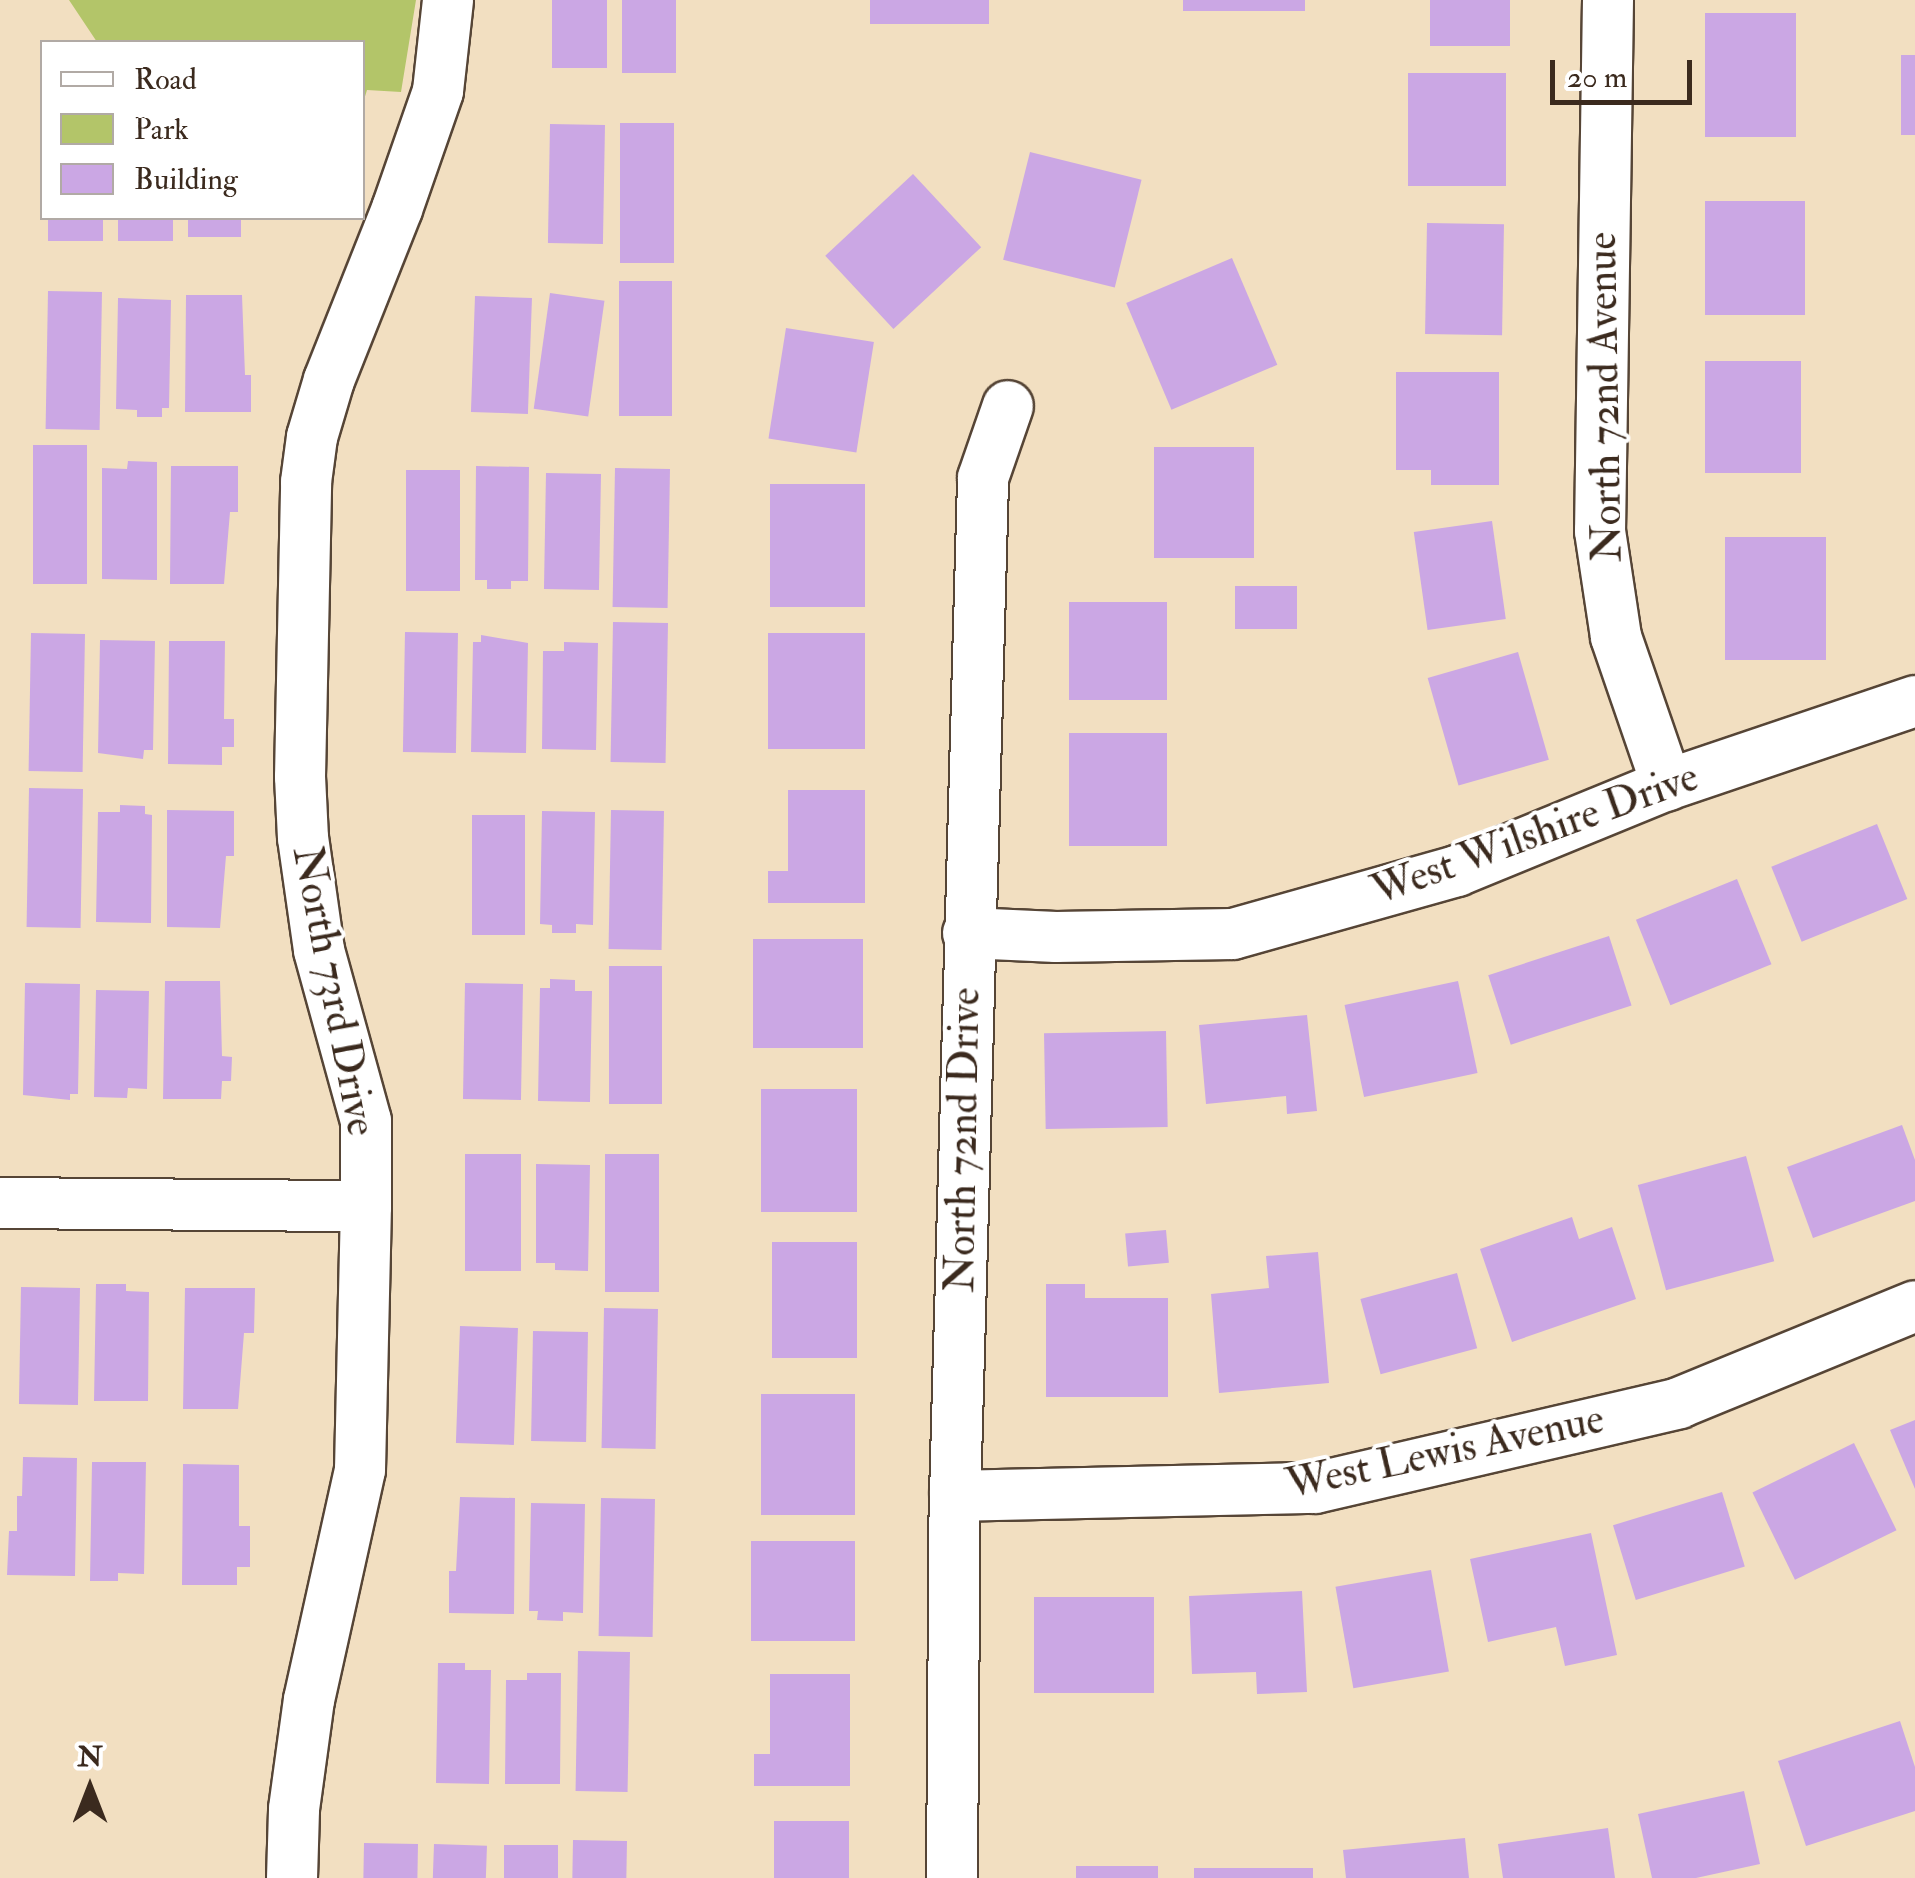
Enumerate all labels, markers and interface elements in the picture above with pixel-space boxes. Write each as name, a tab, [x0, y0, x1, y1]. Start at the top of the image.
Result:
legend	[40, 40, 365, 220]
scale bar	[1555, 40, 1698, 102]
text: 20 m	[1567, 59, 1627, 96]
text: Road	[134, 61, 197, 98]
text: Park	[134, 111, 189, 148]
text: Building	[134, 161, 238, 198]
street label: North 72nd Avenue	[1577, 231, 1633, 563]
street label: West Wilshire Drive	[1365, 752, 1705, 916]
street label: North 73rd Drive	[281, 842, 387, 1140]
street label: North 72nd Drive	[935, 987, 991, 1293]
street label: West Lewis Avenue	[1282, 1394, 1608, 1510]
north arrow	[40, 1738, 140, 1838]
text: N	[77, 1740, 103, 1775]

